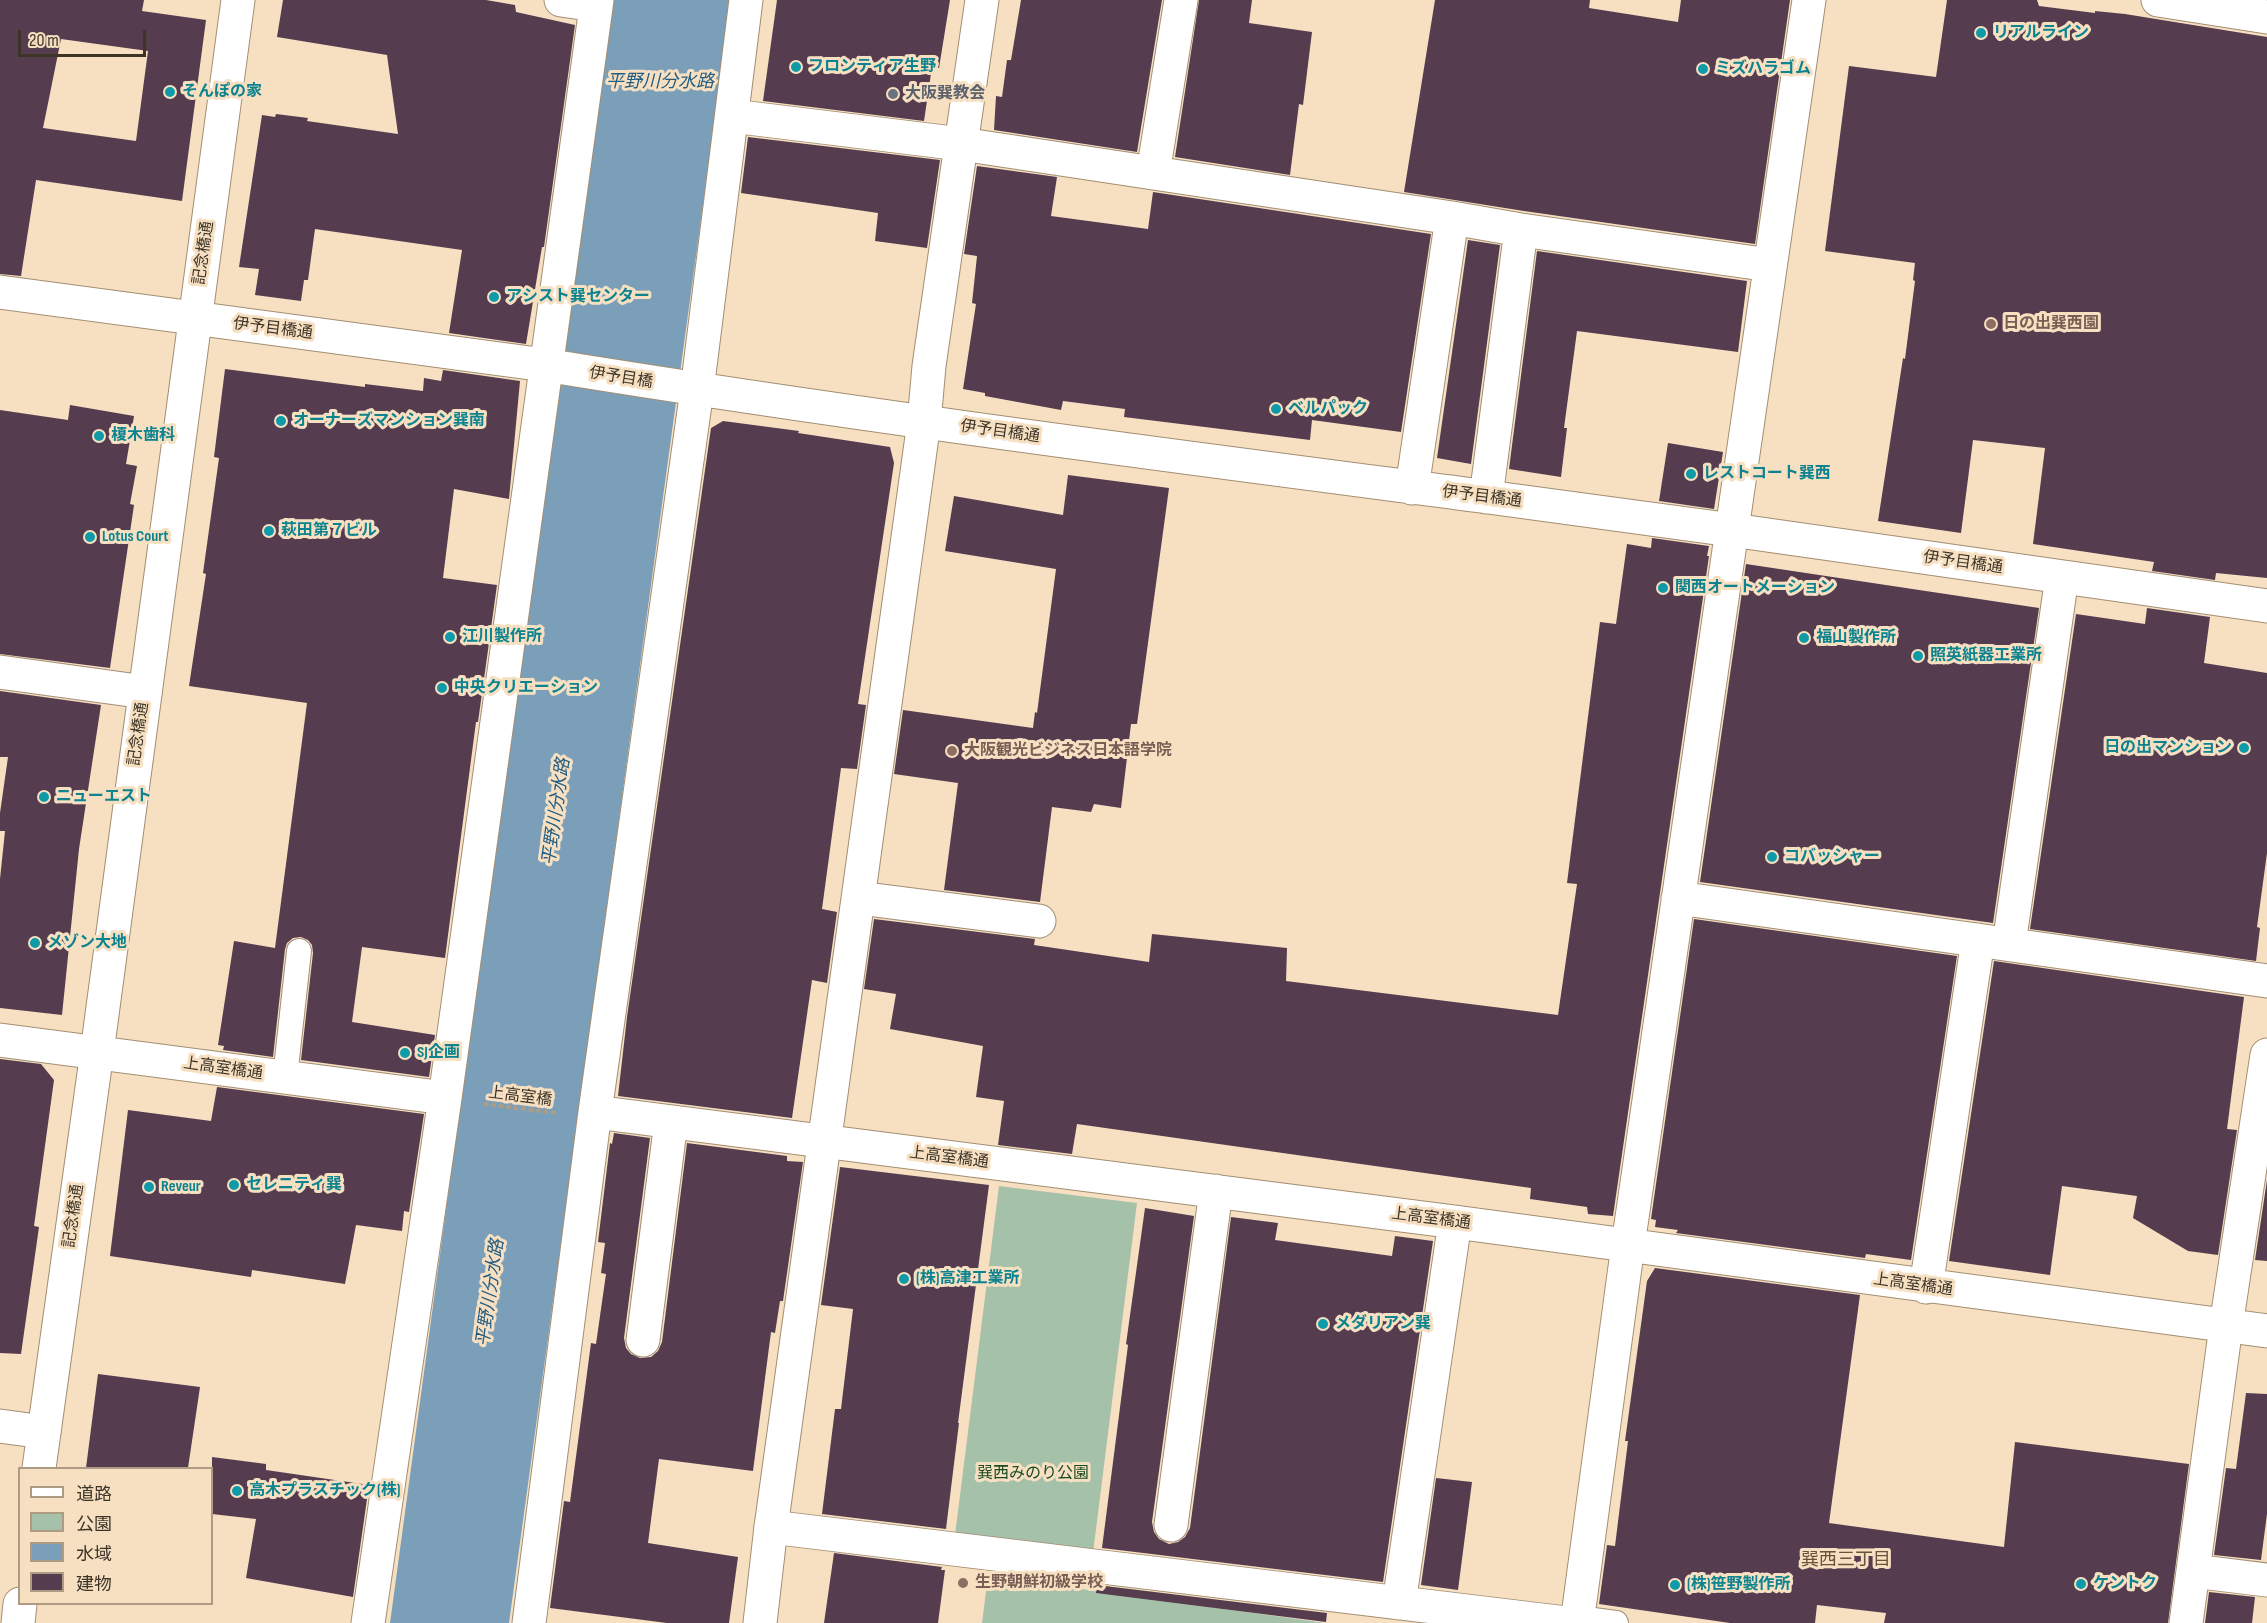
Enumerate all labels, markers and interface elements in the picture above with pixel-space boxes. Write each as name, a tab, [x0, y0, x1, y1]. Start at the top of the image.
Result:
scale bar	[21, 18, 148, 56]
place label: リアルライン	[1993, 23, 2089, 43]
marker: リアルライン	[1974, 26, 1988, 40]
text: 20 m	[29, 30, 59, 51]
place label: フロンティア生野	[808, 57, 936, 77]
place label: ミズハラゴム	[1715, 59, 1811, 79]
marker: フロンティア生野	[789, 60, 803, 74]
marker: ミズハラゴム	[1696, 62, 1710, 76]
water label: 平野川分水路	[606, 71, 714, 93]
place label: そんぽの家	[182, 82, 262, 102]
place label: 大阪巽教会	[905, 84, 985, 104]
marker: そんぽの家	[163, 85, 177, 99]
marker: 大阪巽教会	[886, 87, 900, 101]
street label: 記念橋通	[190, 220, 218, 286]
place label: アシスト巽センター	[506, 287, 650, 307]
marker: アシスト巽センター	[487, 290, 501, 304]
place label: 日の出巽西園	[2003, 314, 2099, 334]
street label: 伊予目橋通	[232, 315, 314, 343]
marker: 日の出巽西園	[1984, 317, 1998, 331]
street label: 伊予目橋	[588, 364, 654, 392]
place label: ベルパック	[1288, 399, 1368, 419]
marker: ベルパック	[1269, 402, 1283, 416]
place label: オーナーズマンション巽南	[293, 411, 485, 431]
marker: オーナーズマンション巽南	[274, 414, 288, 428]
street label: 伊予目橋通	[959, 417, 1041, 447]
place label: 榎木歯科	[111, 426, 175, 446]
marker: 榎木歯科	[92, 429, 106, 443]
place label: レストコート巽西	[1703, 464, 1831, 484]
marker: レストコート巽西	[1684, 467, 1698, 481]
street label: 伊予目橋通	[1441, 483, 1523, 511]
place label: 萩田第７ビル	[281, 521, 377, 541]
marker: 萩田第７ビル	[262, 524, 276, 538]
place label: Lotus Court	[102, 527, 169, 547]
marker: Lotus Court	[83, 530, 97, 544]
street label: 伊予目橋通	[1922, 548, 2004, 578]
place label: 関西オートメーション	[1675, 578, 1835, 598]
marker: 関西オートメーション	[1656, 581, 1670, 595]
place label: 江川製作所	[462, 627, 542, 647]
place label: 福山製作所	[1816, 628, 1896, 648]
marker: 江川製作所	[443, 630, 457, 644]
marker: 福山製作所	[1797, 631, 1811, 645]
place label: 照英紙器工業所	[1930, 646, 2042, 666]
marker: 照英紙器工業所	[1911, 649, 1925, 663]
place label: 中央クリエーション	[454, 678, 598, 698]
marker: 中央クリエーション	[435, 681, 449, 695]
street label: 記念橋通	[125, 701, 153, 767]
place label: 日の出マンション	[2104, 738, 2232, 758]
place label: 大阪観光ビジネス日本語学院	[964, 741, 1172, 761]
marker: 日の出マンション	[2237, 741, 2251, 755]
marker: 大阪観光ビジネス日本語学院	[945, 744, 959, 758]
water label: 平野川分水路	[539, 757, 575, 867]
place label: ニューエスト	[56, 787, 152, 807]
marker: ニューエスト	[37, 790, 51, 804]
place label: コバッシャー	[1784, 847, 1880, 867]
marker: コバッシャー	[1765, 850, 1779, 864]
place label: メゾン大地	[47, 933, 127, 953]
marker: メゾン大地	[28, 936, 42, 950]
place label: SJ企画	[417, 1043, 460, 1063]
marker: SJ企画	[398, 1046, 412, 1060]
street label: 上高室橋通	[182, 1054, 264, 1084]
street label: 上高室橋	[487, 1084, 553, 1110]
street label: 上高室橋通	[908, 1144, 990, 1172]
place label: セレニティ巽	[246, 1175, 342, 1195]
place label: Reveur	[161, 1177, 201, 1197]
marker: セレニティ巽	[227, 1178, 241, 1192]
marker: Reveur	[142, 1180, 156, 1194]
street label: 記念橋通	[60, 1183, 88, 1249]
street label: 上高室橋通	[1390, 1205, 1472, 1233]
water label: 平野川分水路	[473, 1238, 509, 1348]
place label: (株)高津工業所	[916, 1269, 1019, 1289]
street label: 上高室橋通	[1872, 1270, 1954, 1300]
marker: (株)高津工業所	[897, 1272, 911, 1286]
place label: メダリアン巽	[1335, 1314, 1431, 1334]
marker: メダリアン巽	[1316, 1317, 1330, 1331]
park label: 巽西みのり公園	[977, 1464, 1089, 1484]
legend	[18, 1467, 213, 1605]
place label: 高木プラスチック(株)	[249, 1481, 400, 1501]
text: 道路	[76, 1484, 112, 1505]
marker: 高木プラスチック(株)	[230, 1484, 244, 1498]
text: 公園	[76, 1514, 112, 1535]
text: 水域	[76, 1544, 112, 1565]
district label: 巽西三丁目	[1801, 1549, 1891, 1571]
place label: 生野朝鮮初級学校	[975, 1573, 1103, 1593]
text: 建物	[76, 1574, 112, 1595]
place label: ケントク	[2093, 1574, 2157, 1594]
place label: (株)笹野製作所	[1687, 1575, 1790, 1595]
marker: 生野朝鮮初級学校	[956, 1576, 970, 1590]
marker: ケントク	[2074, 1577, 2088, 1591]
marker: (株)笹野製作所	[1668, 1578, 1682, 1592]

